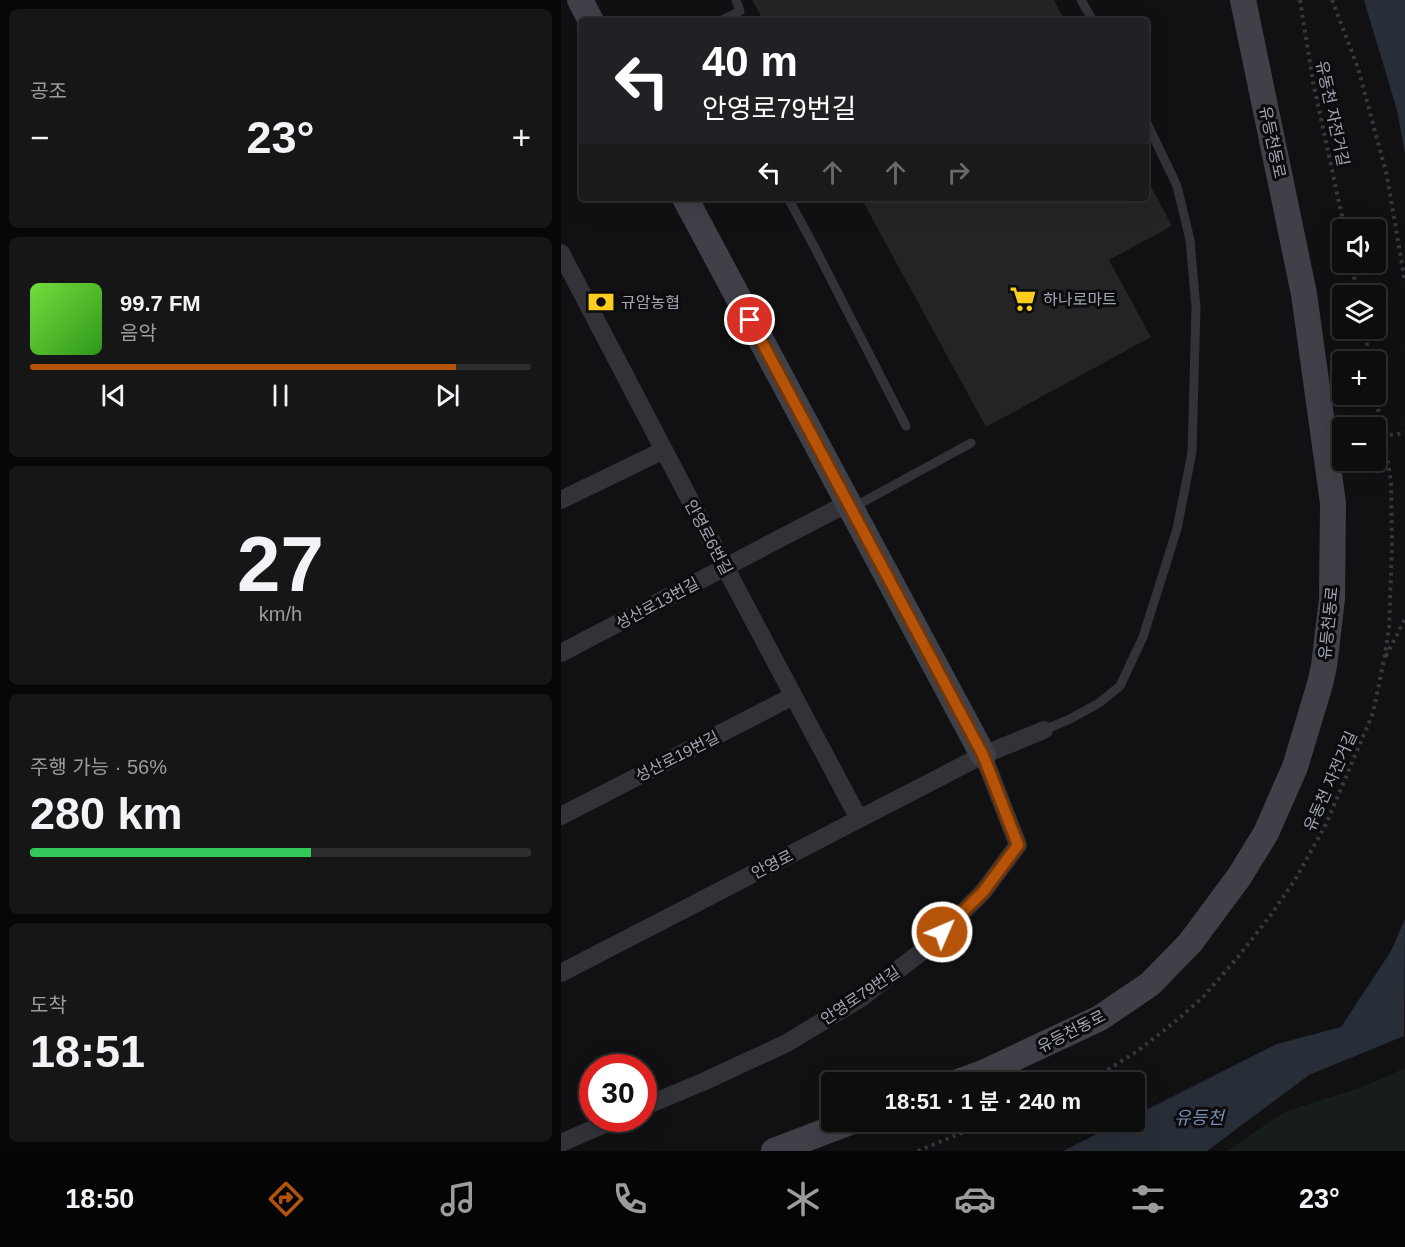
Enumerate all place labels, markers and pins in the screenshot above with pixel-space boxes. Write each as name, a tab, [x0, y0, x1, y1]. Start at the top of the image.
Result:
supermarket icon: 하나로마트	[1008, 284, 1038, 314]
bank icon: 규암농협	[586, 287, 616, 317]
place label: 하나로마트	[1043, 291, 1117, 308]
place label: 규암농협	[621, 294, 680, 311]
pin	[724, 294, 775, 345]

